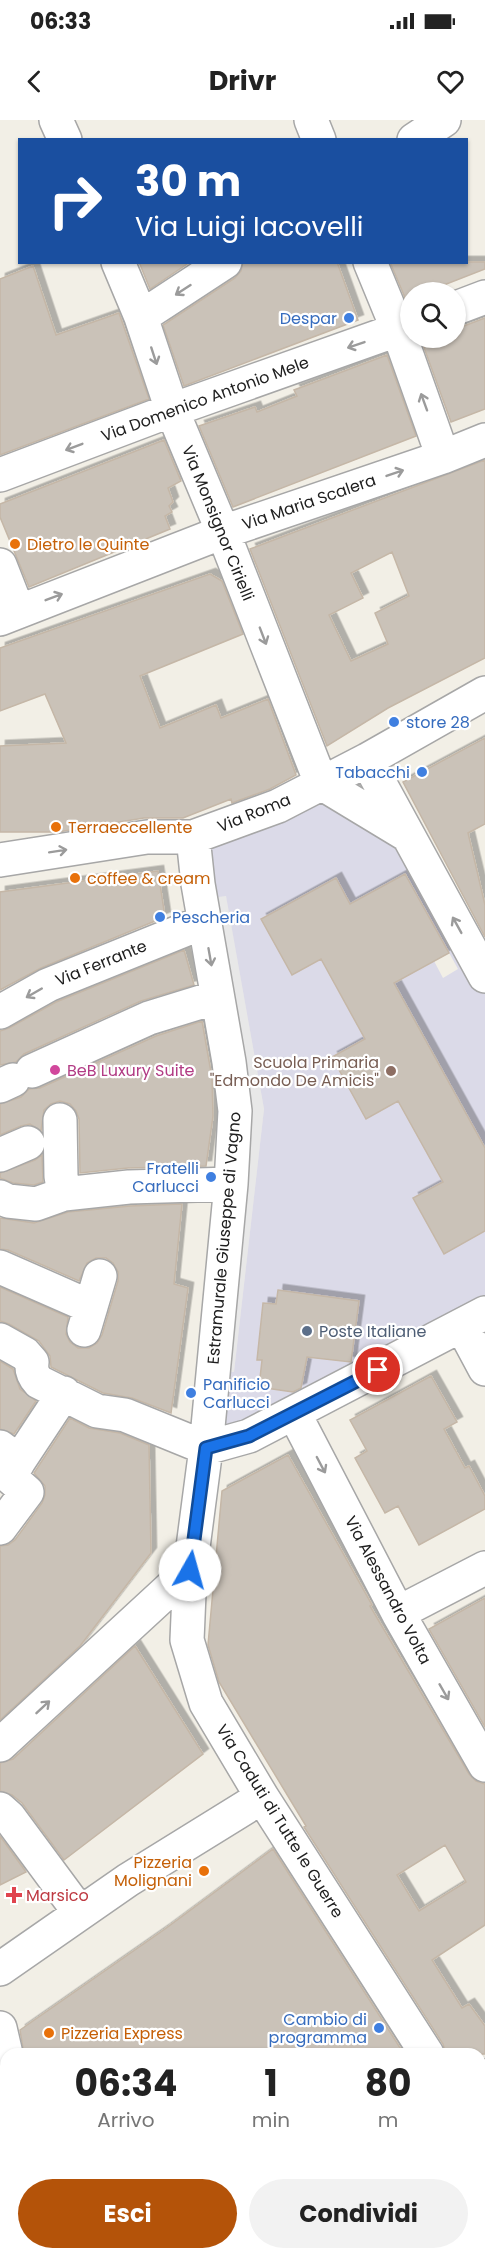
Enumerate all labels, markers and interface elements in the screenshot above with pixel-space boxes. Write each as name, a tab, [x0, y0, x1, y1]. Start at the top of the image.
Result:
text: 06:33	[30, 6, 91, 37]
text: Drivr	[209, 62, 276, 99]
icon: back	[18, 65, 51, 98]
icon: heart	[434, 65, 467, 98]
text: 30 m	[135, 152, 241, 211]
icon: right	[36, 162, 114, 240]
text: Via Luigi Iacovelli	[135, 208, 363, 245]
map controls	[400, 282, 466, 348]
button: search	[400, 282, 466, 348]
one-way arrow	[175, 283, 192, 296]
place label: Despar	[280, 307, 337, 330]
marker: Despar	[342, 311, 356, 325]
one-way arrow	[347, 340, 366, 351]
one-way arrow	[150, 346, 161, 365]
street label: Via Domenico Antonio Mele	[98, 351, 312, 447]
one-way arrow	[417, 393, 428, 412]
one-way arrow	[65, 442, 84, 453]
street label: Via Monsignor Cirielli	[176, 442, 260, 604]
one-way arrow	[386, 467, 404, 478]
street label: Via Maria Scalera	[239, 468, 379, 536]
place label: Dietro le Quinte	[27, 533, 149, 556]
marker: Dietro le Quinte	[8, 537, 22, 551]
one-way arrow	[45, 591, 63, 602]
one-way arrow	[258, 626, 269, 644]
place label: store 28	[406, 711, 470, 734]
marker: store 28	[387, 715, 401, 729]
place label: Tabacchi	[335, 761, 410, 784]
marker: Tabacchi	[415, 765, 429, 779]
street label: Via Roma	[214, 788, 294, 838]
place label: Terraeccellente	[68, 816, 192, 839]
marker: Terraeccellente	[49, 820, 63, 834]
one-way arrow	[47, 845, 67, 856]
place label: coffee & cream	[87, 867, 211, 890]
marker: coffee & cream	[68, 871, 82, 885]
place label: Pescheria	[172, 906, 250, 929]
marker: Pescheria	[153, 910, 167, 924]
one-way arrow	[451, 917, 463, 934]
street label: Via Ferrante	[52, 934, 150, 992]
one-way arrow	[205, 946, 216, 966]
one-way arrow	[26, 987, 43, 999]
place label: Scuola Primaria "Edmondo De Amicis"	[210, 1051, 379, 1092]
place label: BeB Luxury Suite	[67, 1059, 195, 1082]
marker: BeB Luxury Suite	[48, 1063, 62, 1077]
marker: Scuola Primaria "Edmondo De Amicis"	[384, 1064, 398, 1078]
street label: Estramurale Giuseppe di Vagno	[201, 1111, 247, 1365]
place label: Fratelli Carlucci	[132, 1157, 199, 1198]
marker: Fratelli Carlucci	[204, 1170, 218, 1184]
place label: Poste Italiane	[319, 1320, 426, 1343]
marker: Poste Italiane	[300, 1324, 314, 1338]
pin	[352, 1344, 403, 1395]
icon: arrive	[361, 1353, 394, 1386]
place label: Panificio Carlucci	[203, 1373, 270, 1414]
marker: Panificio Carlucci	[184, 1386, 198, 1400]
one-way arrow	[315, 1456, 327, 1473]
street label: Via Alessandro Volta	[339, 1512, 437, 1668]
position arrow	[158, 1538, 222, 1602]
one-way arrow	[438, 1683, 450, 1700]
one-way arrow	[35, 1700, 50, 1714]
street label: Via Caduti di Tutte le Guerre	[211, 1720, 349, 1922]
place label: Pizzeria Molignani	[114, 1851, 192, 1892]
marker: Pizzeria Molignani	[197, 1864, 211, 1878]
place label: Marsico	[26, 1884, 89, 1907]
marker: Marsico	[7, 1888, 21, 1902]
place label: Cambio di programma	[269, 2008, 367, 2049]
marker: Cambio di programma	[372, 2021, 386, 2035]
place label: Pizzeria Express	[61, 2022, 183, 2045]
marker: Pizzeria Express	[42, 2026, 56, 2040]
text: 06:34	[75, 2058, 177, 2109]
text: 1	[264, 2058, 278, 2109]
text: 80	[365, 2058, 411, 2109]
text: Arrivo	[97, 2106, 155, 2134]
text: min	[252, 2106, 290, 2134]
text: m	[378, 2106, 398, 2134]
button: Esci	[18, 2179, 237, 2248]
button: Condividi	[249, 2179, 468, 2248]

